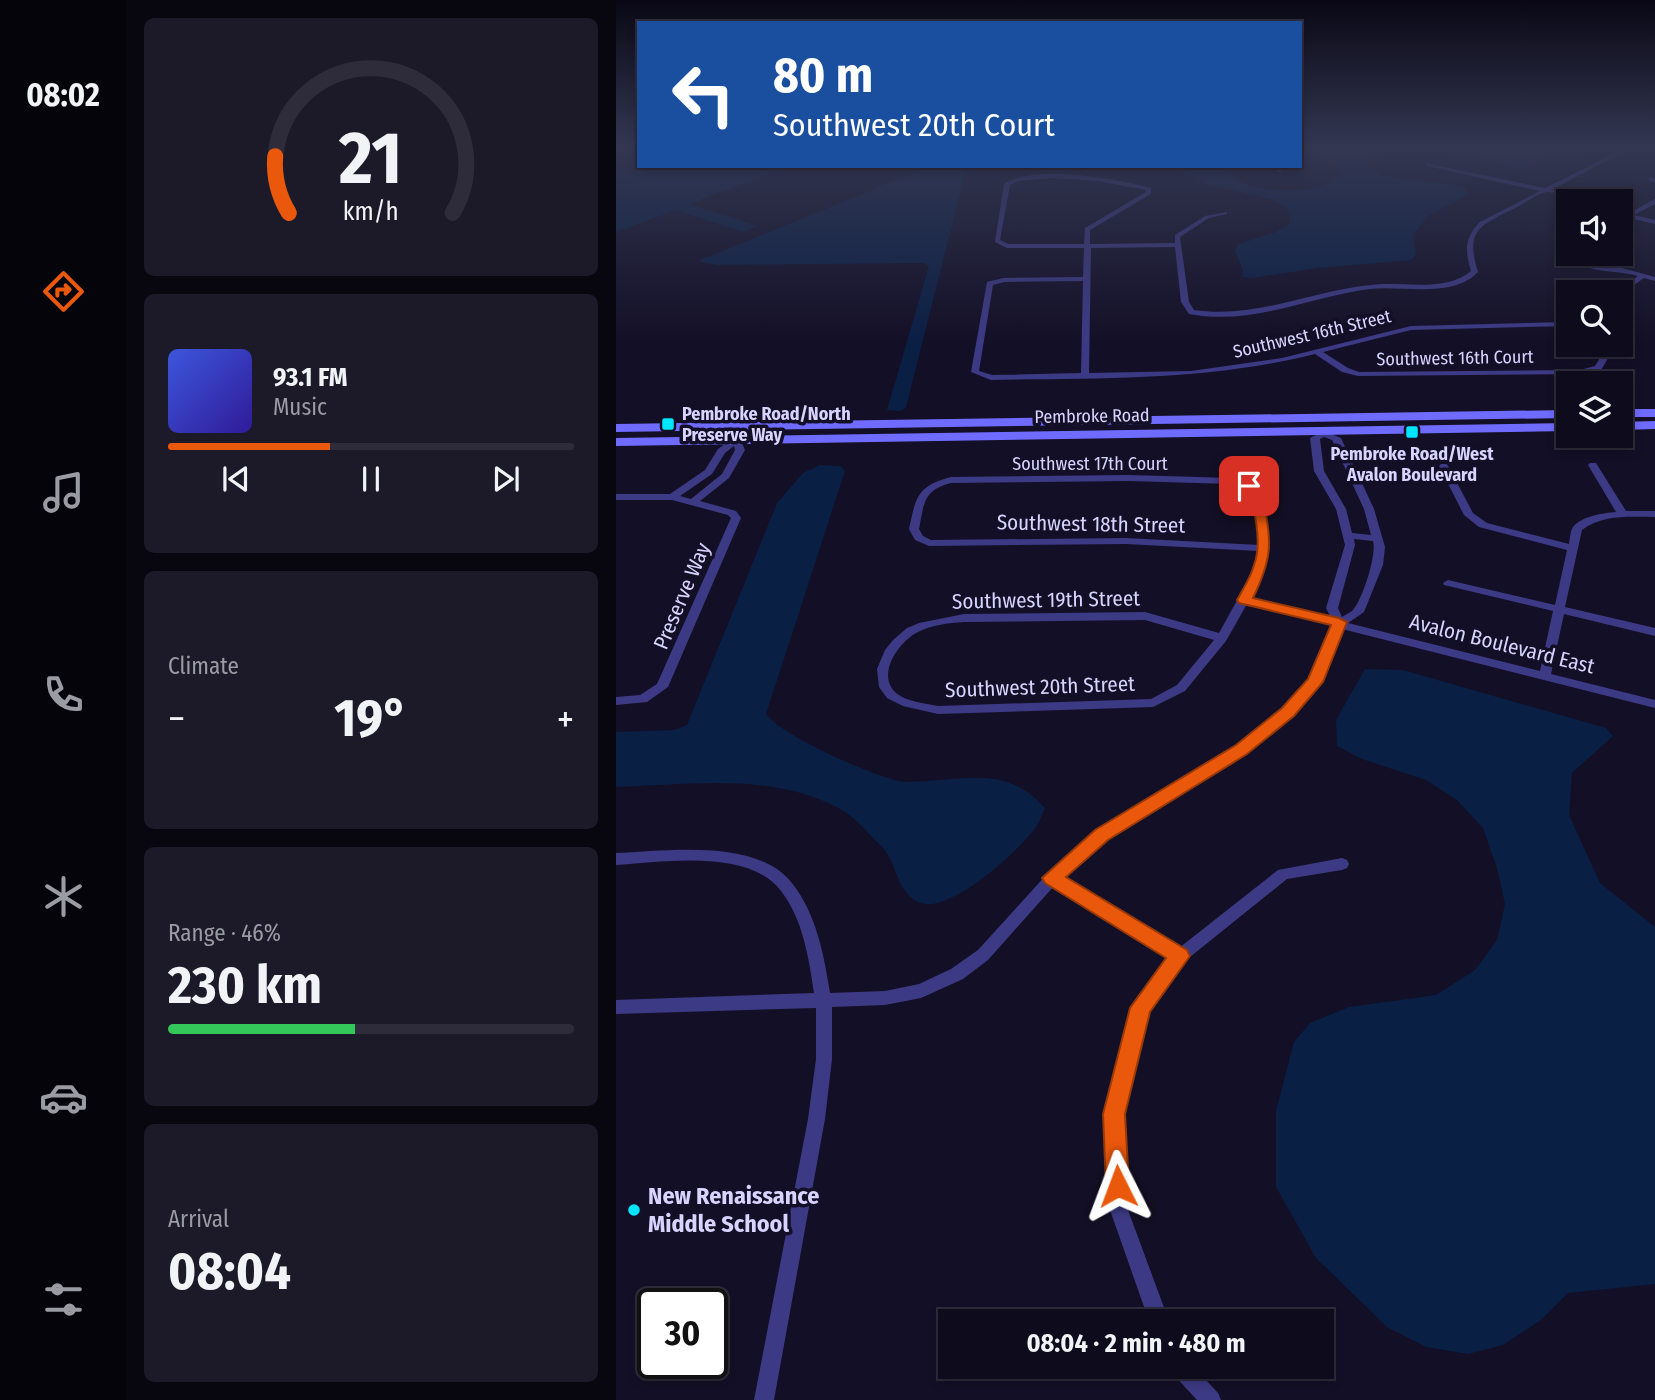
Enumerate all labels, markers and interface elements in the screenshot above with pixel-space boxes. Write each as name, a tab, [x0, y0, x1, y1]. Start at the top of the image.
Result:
text: 80 m	[773, 46, 873, 105]
icon: left	[658, 49, 749, 140]
text: 08:02	[26, 76, 100, 114]
text: Southwest 20th Court	[773, 106, 1055, 144]
text: 21	[338, 116, 403, 203]
map controls	[1556, 189, 1633, 448]
button: sound	[1556, 189, 1633, 266]
text: km/h	[343, 197, 399, 227]
icon: directions	[39, 267, 88, 316]
button: search	[1556, 280, 1633, 357]
street label: Southwest 16th Street	[1231, 305, 1393, 363]
street label: Southwest 16th Court	[1376, 346, 1534, 370]
text: 93.1 FM	[273, 362, 348, 393]
button: layers	[1556, 371, 1633, 448]
text: Music	[273, 393, 327, 421]
place label: Pembroke Road/North Preserve Way	[682, 403, 851, 446]
street label: Pembroke Road	[1034, 404, 1150, 428]
marker: Pembroke Road/North Preserve Way	[660, 416, 676, 432]
marker: Pembroke Road/West Avalon Boulevard	[1404, 424, 1420, 440]
place label: Pembroke Road/West Avalon Boulevard	[1331, 443, 1494, 486]
street label: Southwest 17th Court	[1012, 453, 1168, 475]
pin	[1219, 456, 1279, 516]
icon: previous	[217, 460, 255, 498]
icon: pause	[352, 460, 390, 498]
icon: next	[487, 460, 525, 498]
icon: arrive	[1230, 467, 1268, 505]
icon: music	[39, 468, 88, 517]
street label: Southwest 18th Street	[997, 509, 1186, 539]
street label: Preserve Way	[648, 538, 716, 653]
street label: Southwest 19th Street	[952, 585, 1140, 615]
street label: Avalon Boulevard East	[1407, 608, 1597, 680]
text: Climate	[168, 652, 239, 680]
icon: phone	[39, 670, 88, 719]
street label: Southwest 20th Street	[945, 671, 1136, 703]
text: 19°	[334, 687, 408, 750]
text: −	[168, 696, 185, 742]
text: +	[557, 696, 574, 742]
icon: climate	[39, 872, 88, 921]
text: Range · 46%	[168, 919, 281, 947]
text: 230 km	[168, 954, 322, 1017]
icon: car	[39, 1073, 88, 1122]
position arrow	[1081, 1149, 1155, 1223]
place label: New Renaissance Middle School	[648, 1182, 819, 1238]
marker: New Renaissance Middle School	[626, 1202, 642, 1218]
text: Arrival	[168, 1205, 229, 1233]
text: 08:04	[168, 1240, 291, 1303]
icon: filters	[39, 1275, 88, 1324]
speed limit sign: 30	[637, 1288, 728, 1379]
text: 08:04 · 2 min · 480 m	[1026, 1328, 1246, 1359]

